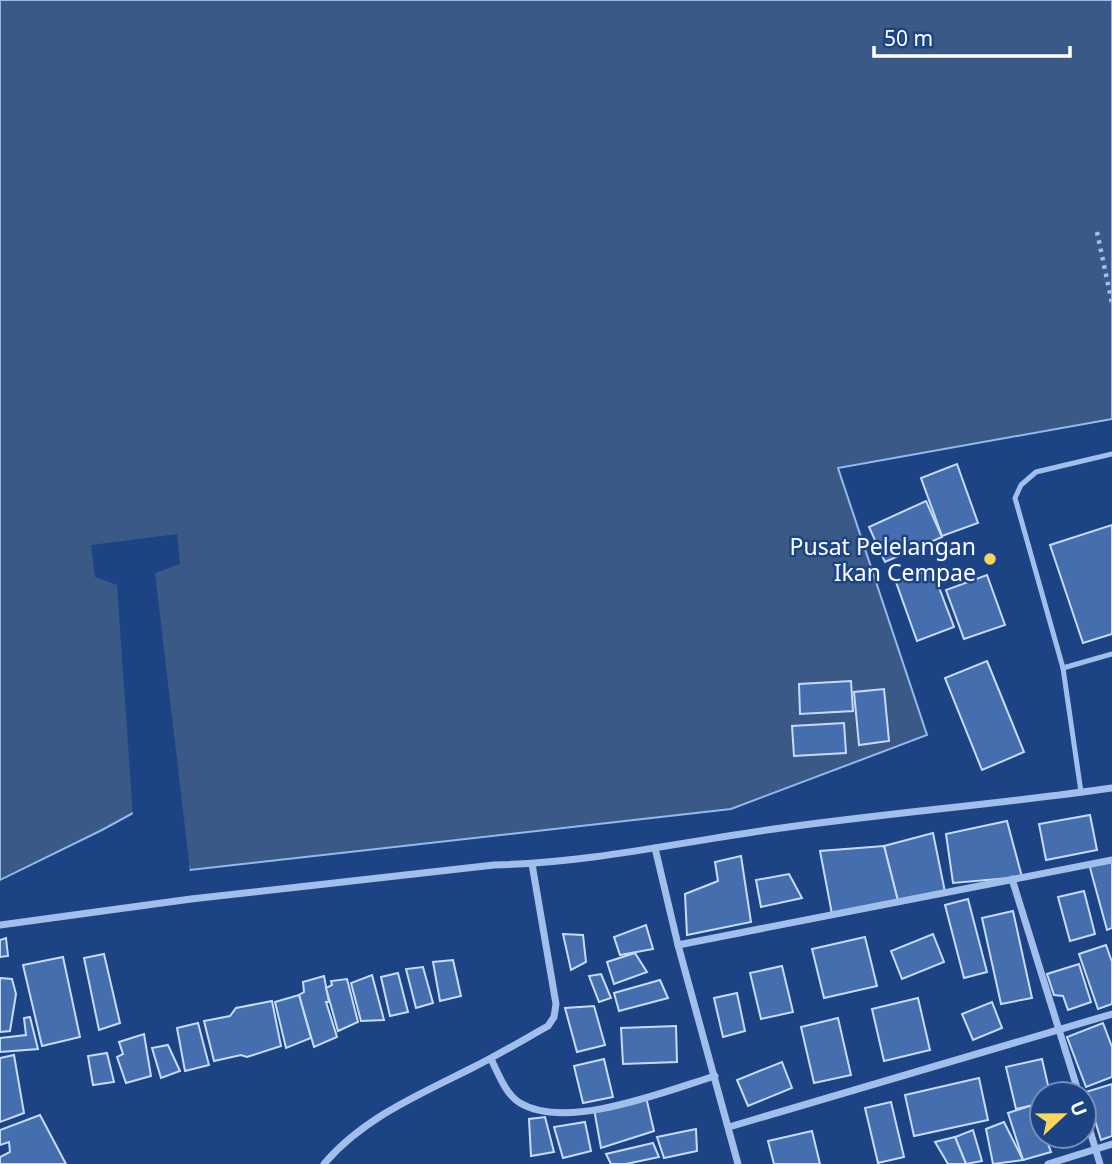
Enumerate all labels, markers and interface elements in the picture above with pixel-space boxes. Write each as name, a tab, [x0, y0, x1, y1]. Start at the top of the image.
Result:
scale bar	[874, 14, 1070, 58]
text: 50 m	[884, 24, 933, 52]
place label: Pusat Pelelangan Ikan Cempae	[790, 530, 976, 588]
marker: Pusat Pelelangan Ikan Cempae	[982, 551, 998, 567]
north arrow	[1028, 1080, 1098, 1150]
text: U	[1064, 1097, 1094, 1120]

